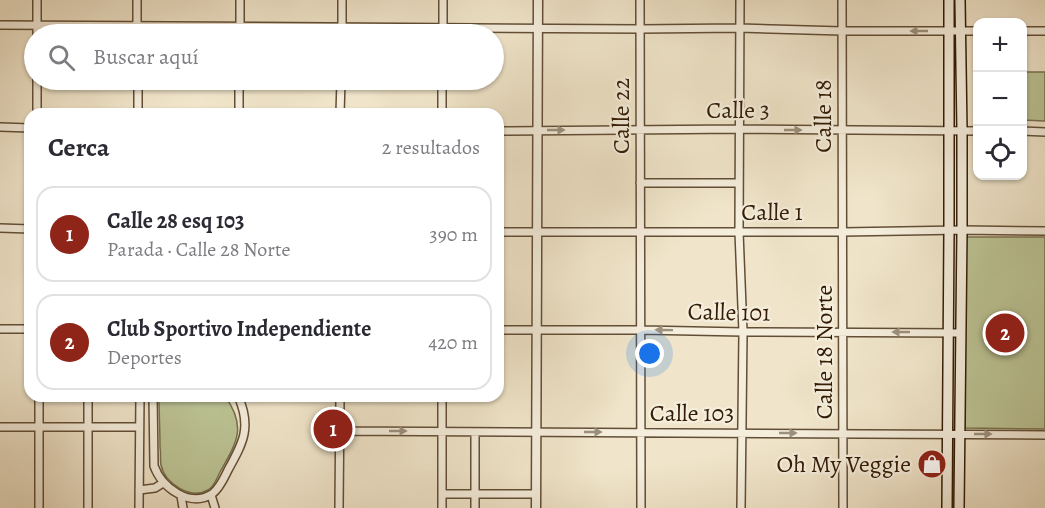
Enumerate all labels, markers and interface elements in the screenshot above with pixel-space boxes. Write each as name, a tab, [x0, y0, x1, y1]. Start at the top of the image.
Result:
map controls	[973, 18, 1027, 180]
button: +	[973, 18, 1027, 72]
search box	[24, 24, 504, 90]
one-way arrow	[910, 26, 929, 36]
icon: search	[45, 41, 78, 74]
text: Buscar aquí	[93, 42, 199, 72]
button: −	[973, 72, 1027, 126]
street label: Calle 22	[605, 78, 637, 154]
street label: Calle 18	[807, 79, 839, 153]
street label: Calle 3	[706, 94, 770, 126]
one-way arrow	[547, 125, 566, 135]
one-way arrow	[784, 125, 803, 135]
button: locate	[973, 126, 1027, 180]
text: Cerca	[48, 130, 110, 165]
text: 2 resultados	[382, 134, 480, 161]
street label: Calle 1	[741, 196, 803, 228]
text: Calle 28 esq 103	[107, 206, 245, 236]
text: 1	[66, 221, 73, 248]
text: 390 m	[429, 221, 478, 248]
text: Parada · Calle 28 Norte	[107, 236, 291, 263]
street label: Calle 18 Norte	[808, 285, 840, 419]
street label: Calle 101	[687, 295, 771, 329]
pin: 2	[986, 310, 1024, 356]
text: Club Sportivo Independiente	[107, 314, 371, 344]
one-way arrow	[655, 326, 674, 335]
one-way arrow	[892, 327, 911, 337]
text: 2	[65, 329, 74, 356]
text: 420 m	[428, 329, 478, 356]
your location	[635, 339, 664, 368]
text: Deportes	[107, 344, 182, 371]
street label: Calle 103	[650, 397, 734, 429]
pin: 1	[314, 406, 352, 452]
one-way arrow	[388, 426, 407, 436]
one-way arrow	[583, 427, 602, 437]
one-way arrow	[778, 428, 797, 438]
one-way arrow	[973, 429, 992, 439]
place label: Oh My Veggie	[777, 448, 911, 480]
shop icon: Oh My Veggie	[916, 448, 948, 480]

